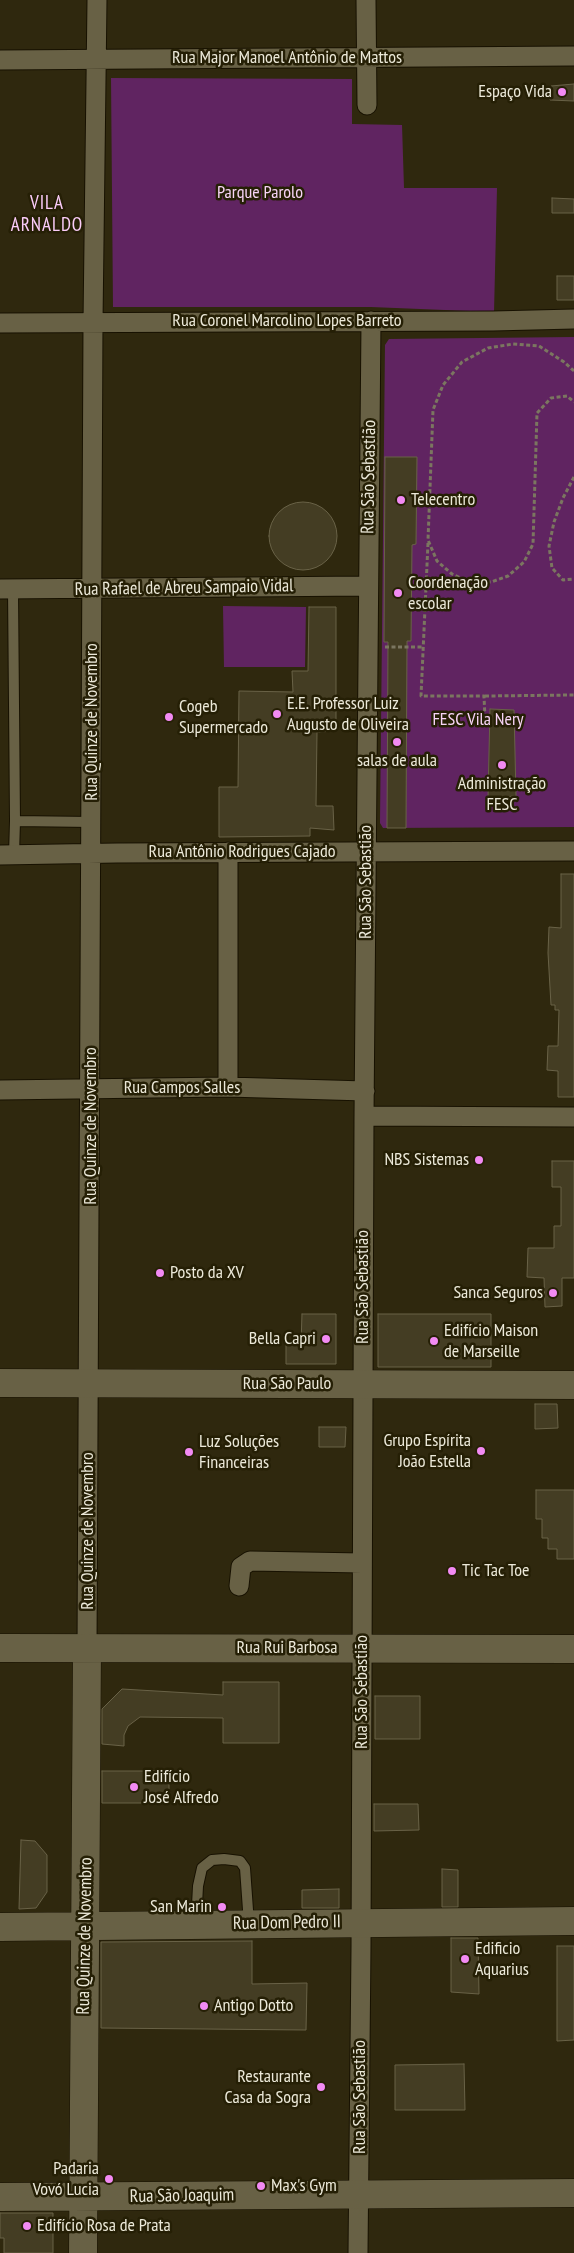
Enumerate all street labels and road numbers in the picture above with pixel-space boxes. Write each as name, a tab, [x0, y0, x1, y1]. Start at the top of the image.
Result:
street label: Rua Major Manoel Antônio de Mattos	[172, 47, 402, 69]
street label: Rua Coronel Marcolino Lopes Barreto	[172, 310, 402, 332]
street label: Rua São Sebastião	[357, 420, 381, 534]
street label: Rua Rafael de Abreu Sampaio Vidal	[75, 575, 293, 601]
street label: Rua Quinze de Novembro	[81, 643, 103, 801]
street label: Rua São Sebastião	[355, 825, 377, 939]
street label: Rua Antônio Rodrigues Cajado	[149, 841, 335, 863]
street label: Rua Quinze de Novembro	[80, 1047, 102, 1205]
street label: Rua Campos Salles	[124, 1077, 240, 1099]
street label: Rua São Sebastião	[352, 1230, 374, 1344]
street label: Rua São Paulo	[243, 1373, 331, 1395]
street label: Rua Quinze de Novembro	[77, 1452, 99, 1610]
street label: Rua São Sebastião	[351, 1635, 373, 1749]
street label: Rua Rui Barbosa	[236, 1637, 338, 1659]
street label: Rua Quinze de Novembro	[73, 1857, 97, 2015]
street label: Rua Dom Pedro II	[233, 1911, 341, 1935]
street label: Rua São Sebastião	[349, 2040, 371, 2154]
street label: Rua São Joaquim	[130, 2184, 234, 2208]

